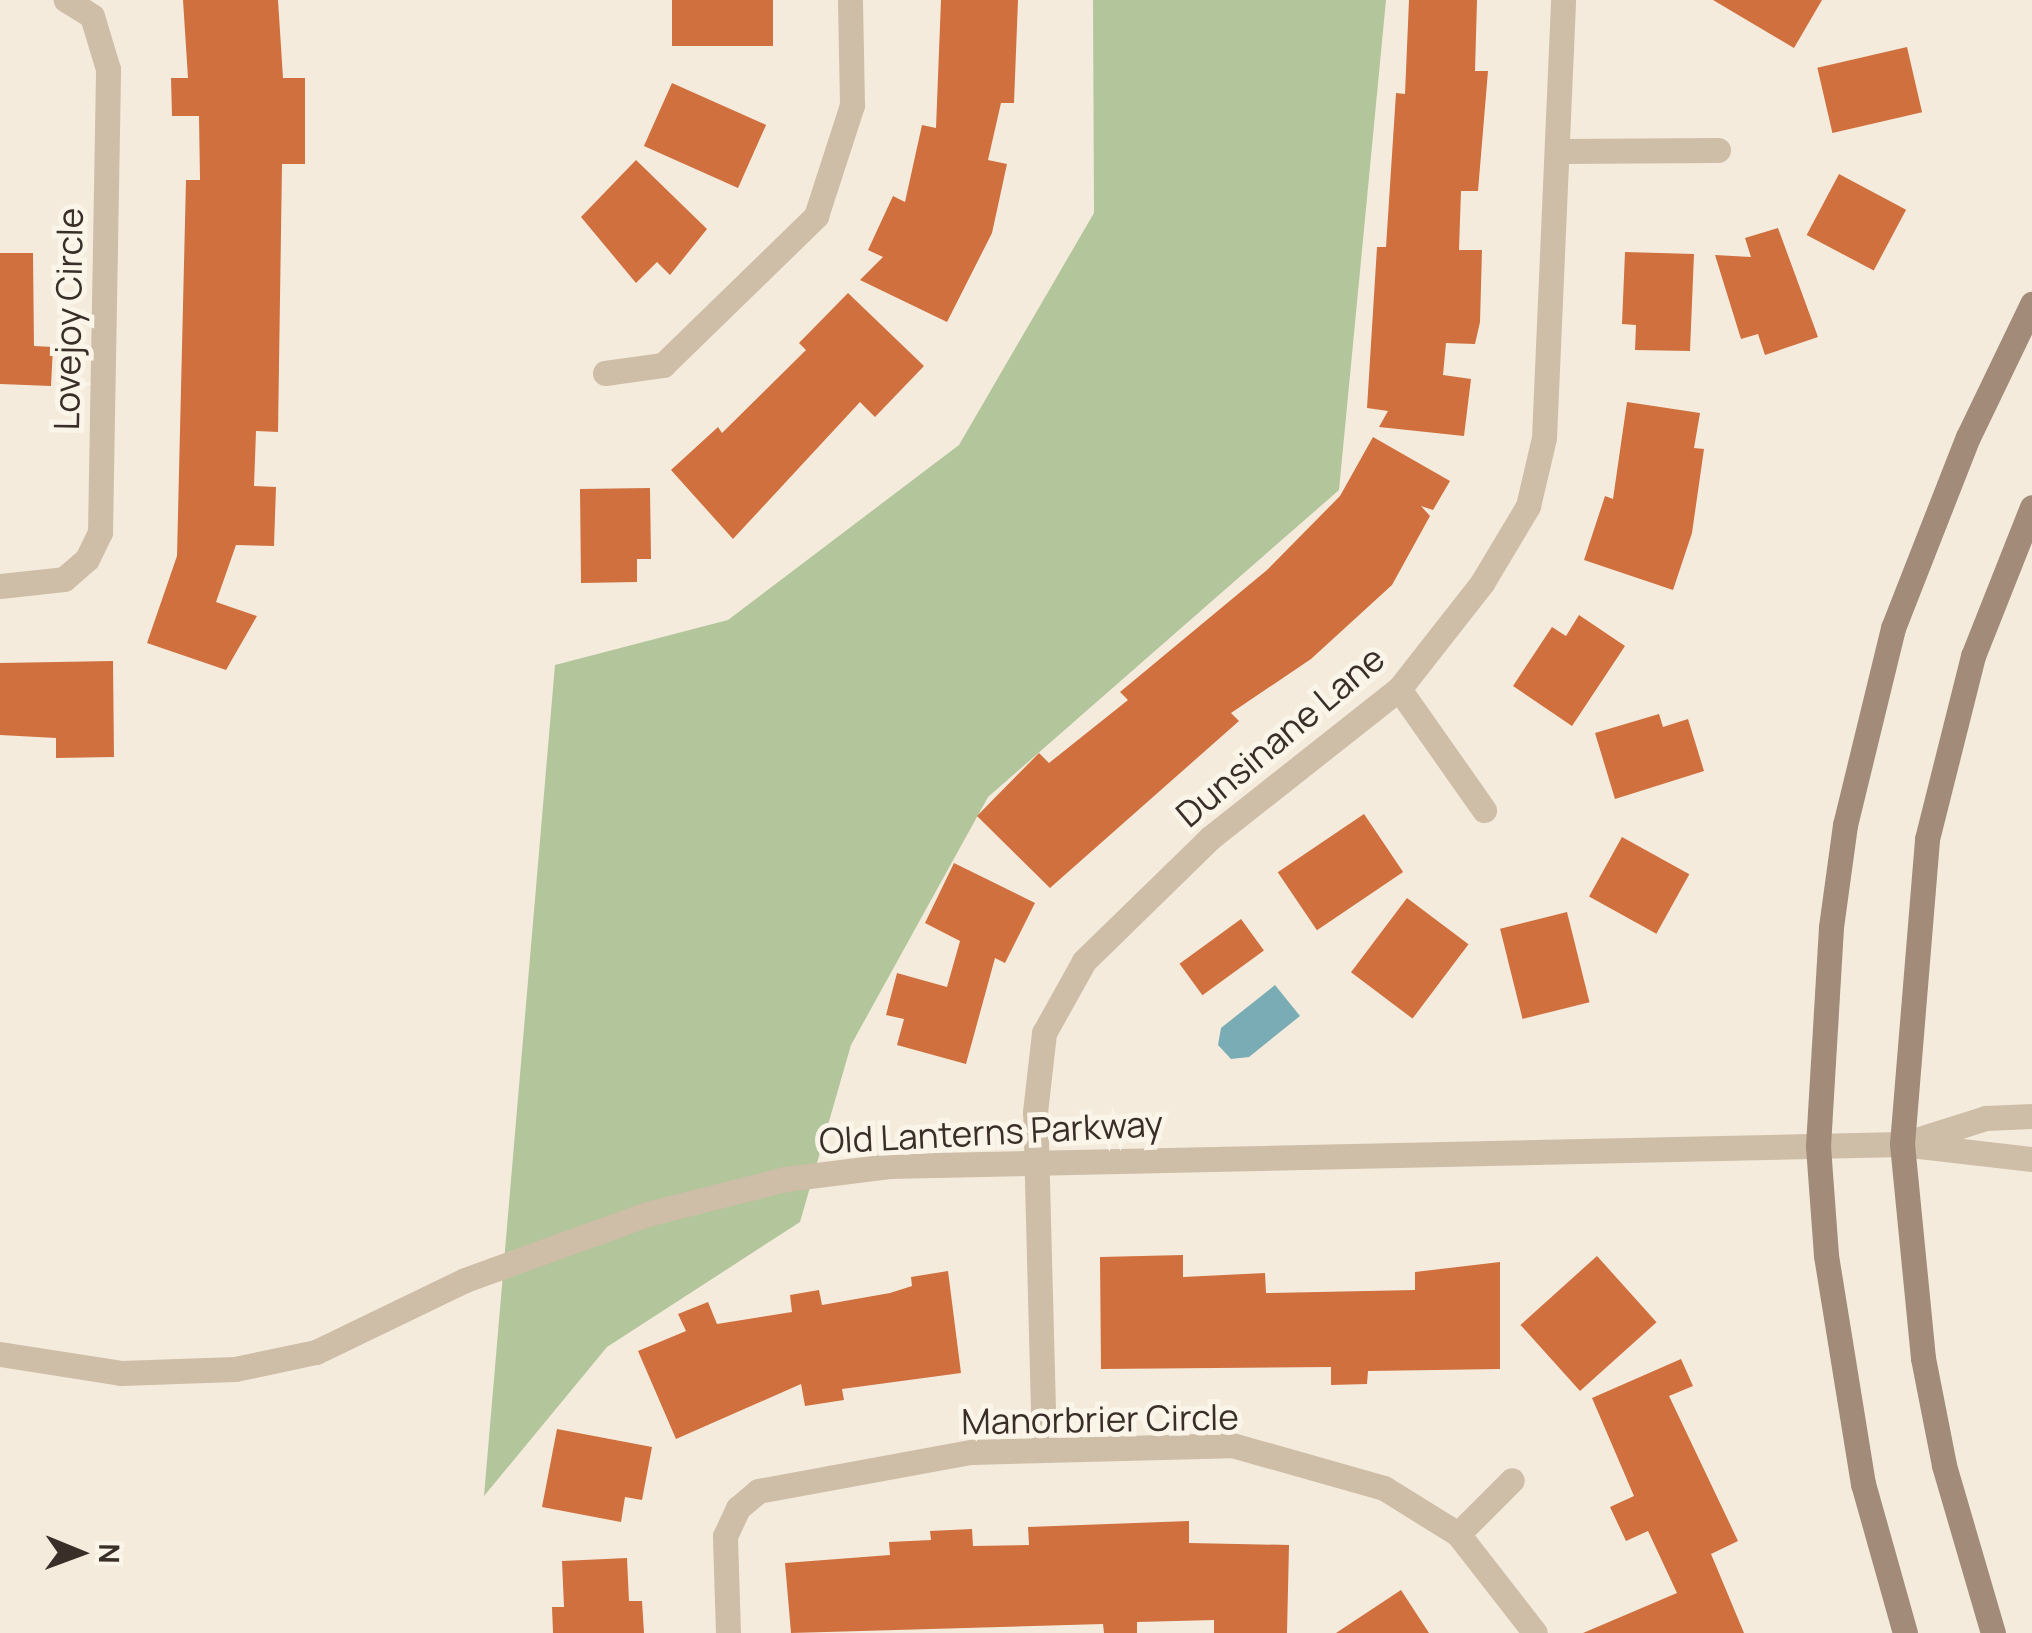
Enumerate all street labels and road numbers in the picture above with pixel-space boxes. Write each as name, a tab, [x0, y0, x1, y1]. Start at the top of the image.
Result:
street label: Lovejoy Circle	[45, 207, 91, 431]
street label: Dunsinane Lane	[1168, 637, 1392, 835]
street label: Old Lanterns Parkway	[818, 1102, 1164, 1162]
street label: Manorbrier Circle	[961, 1396, 1239, 1442]

